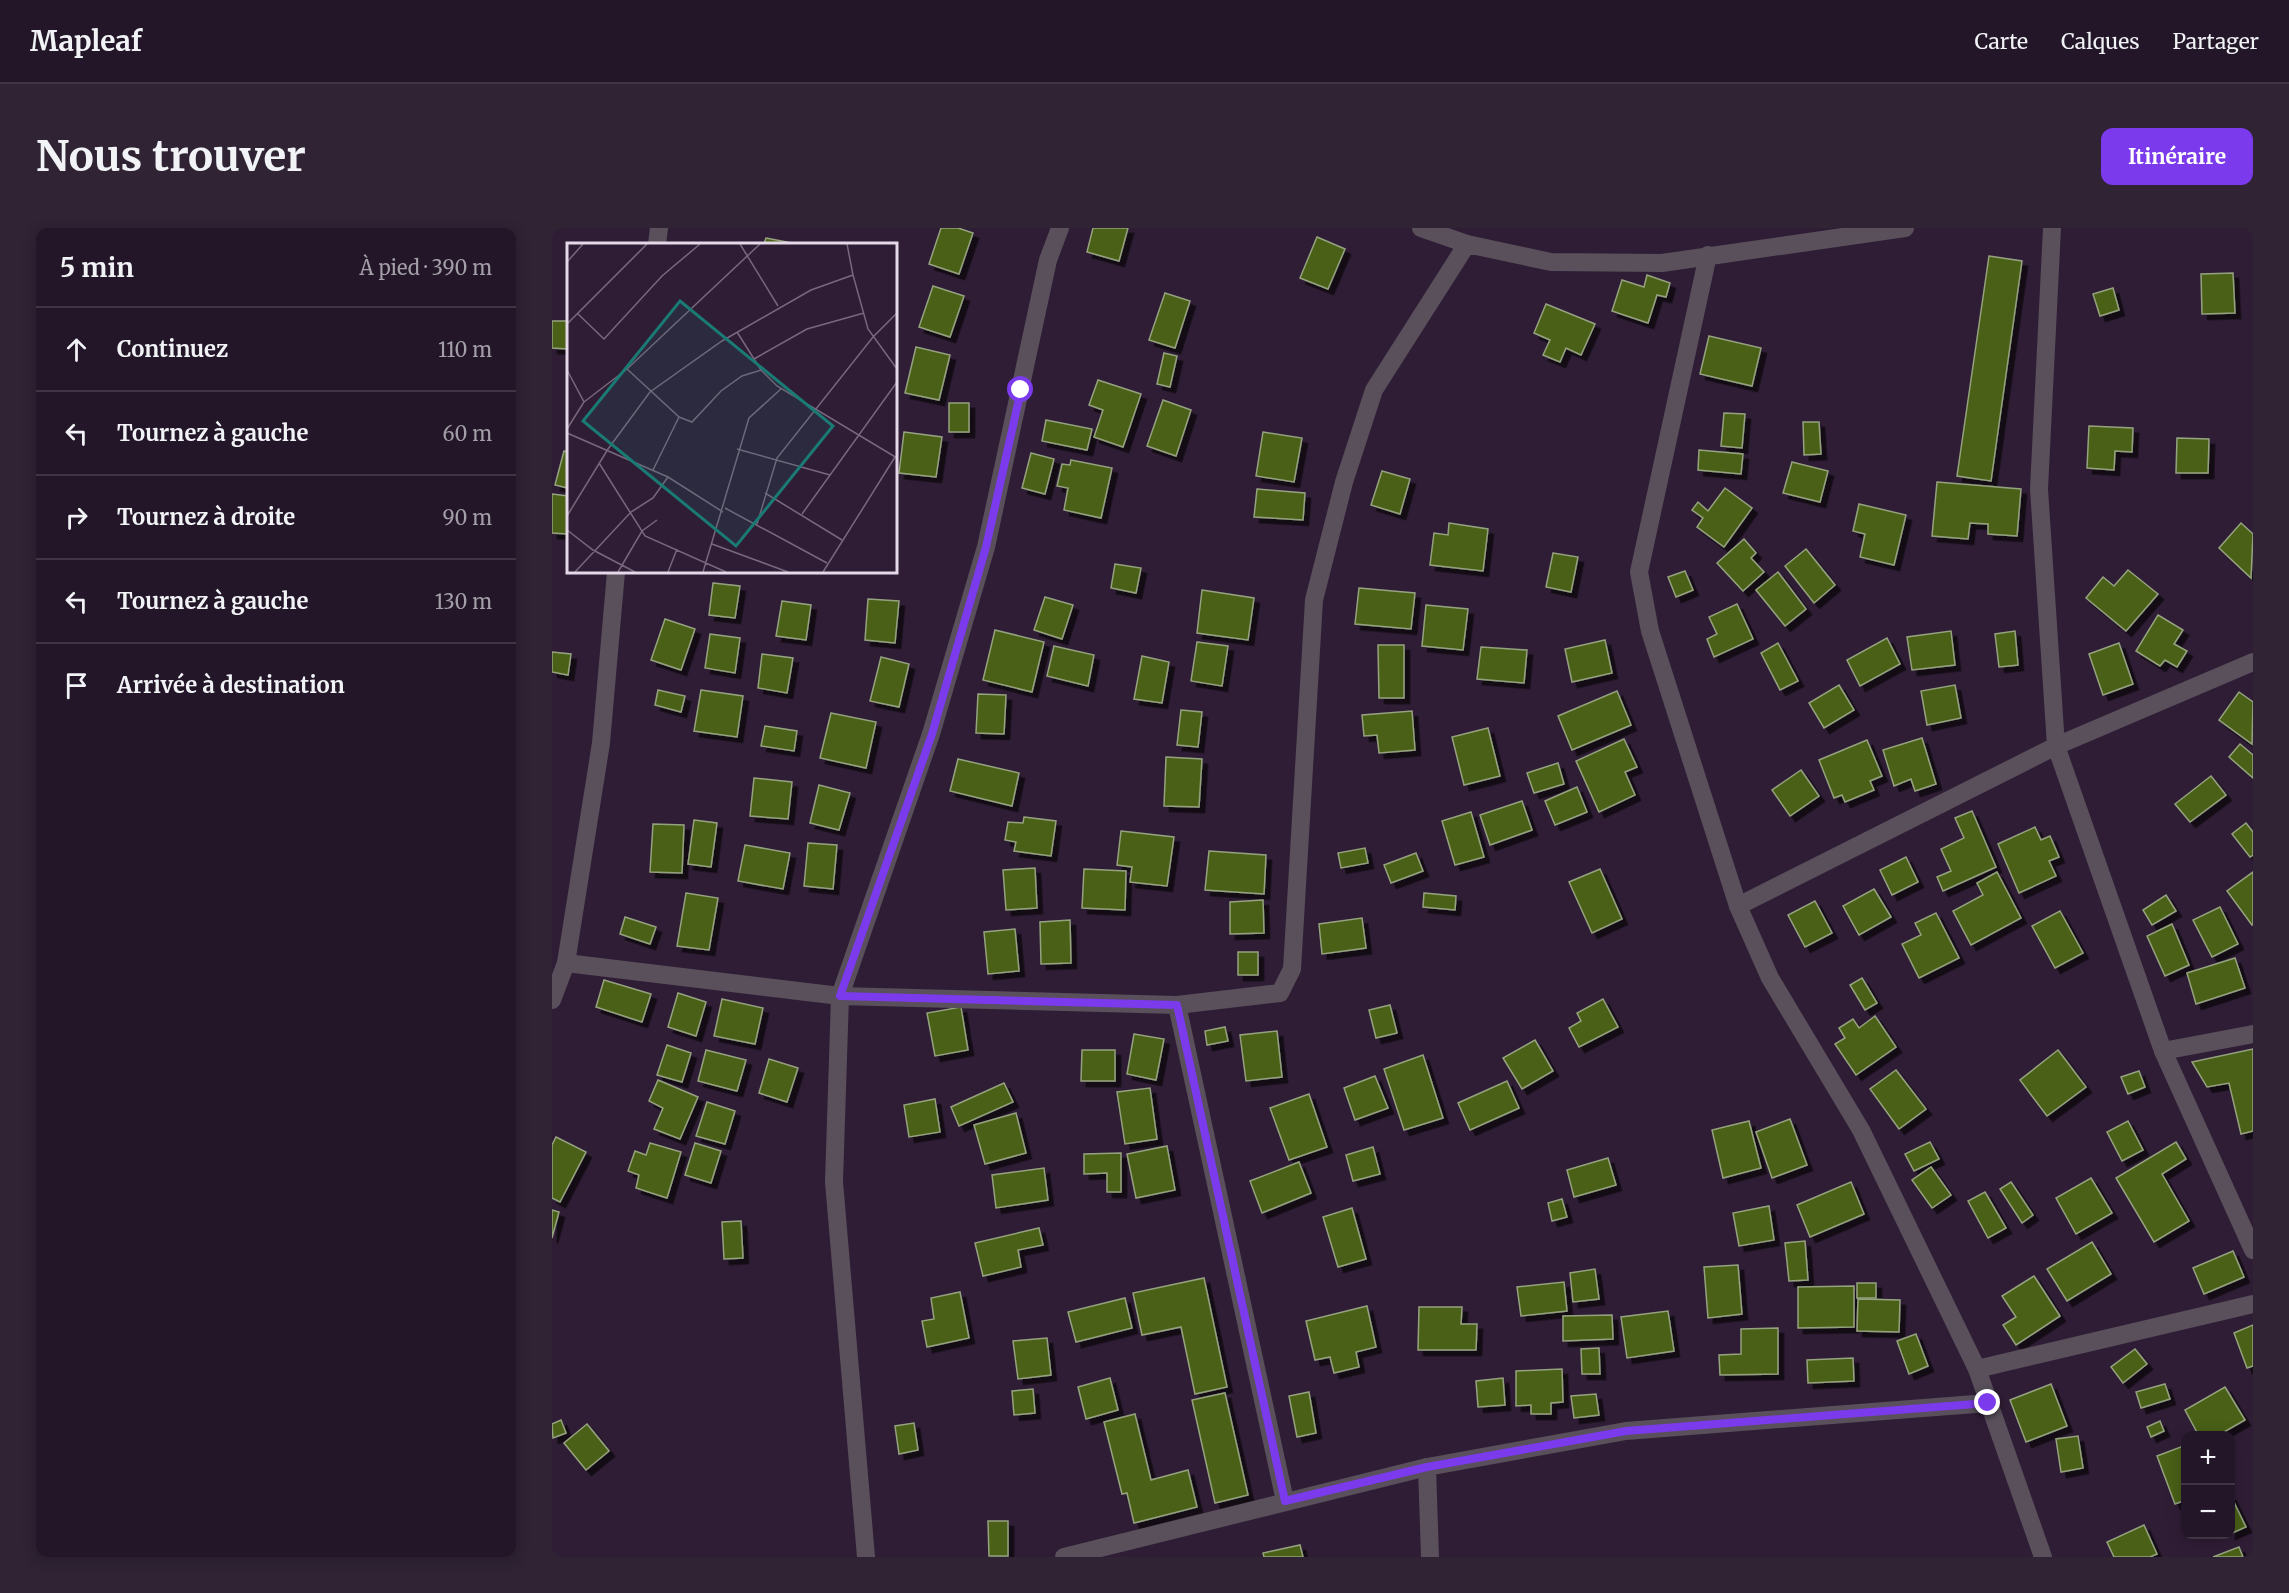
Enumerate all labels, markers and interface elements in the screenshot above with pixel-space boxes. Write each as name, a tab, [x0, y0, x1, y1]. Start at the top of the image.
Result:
text: Mapleaf	[30, 23, 142, 59]
text: Carte	[1975, 28, 2028, 55]
text: Calques	[2061, 28, 2140, 55]
text: Partager	[2173, 28, 2259, 55]
button: Itinéraire	[2101, 128, 2253, 185]
text: Nous trouver	[36, 130, 306, 182]
inset map	[567, 243, 897, 573]
text: 5 min	[60, 251, 134, 284]
text: À pied · 390 m	[360, 255, 492, 280]
icon: ahead	[60, 333, 93, 366]
text: Continuez	[117, 335, 228, 363]
text: 110 m	[438, 337, 492, 362]
route start	[1007, 376, 1033, 402]
icon: left	[60, 417, 93, 450]
text: Tournez à gauche	[117, 419, 308, 447]
text: 60 m	[442, 421, 492, 446]
icon: right	[60, 501, 93, 534]
text: Tournez à droite	[117, 503, 295, 531]
text: 90 m	[442, 505, 492, 530]
icon: left	[60, 585, 93, 618]
text: Tournez à gauche	[117, 587, 308, 615]
text: 130 m	[435, 589, 492, 614]
icon: arrive	[60, 669, 93, 702]
text: Arrivée à destination	[117, 671, 345, 699]
route end	[1974, 1389, 2000, 1415]
map controls	[2181, 1431, 2235, 1539]
button: +	[2181, 1431, 2235, 1485]
button: −	[2181, 1485, 2235, 1539]

